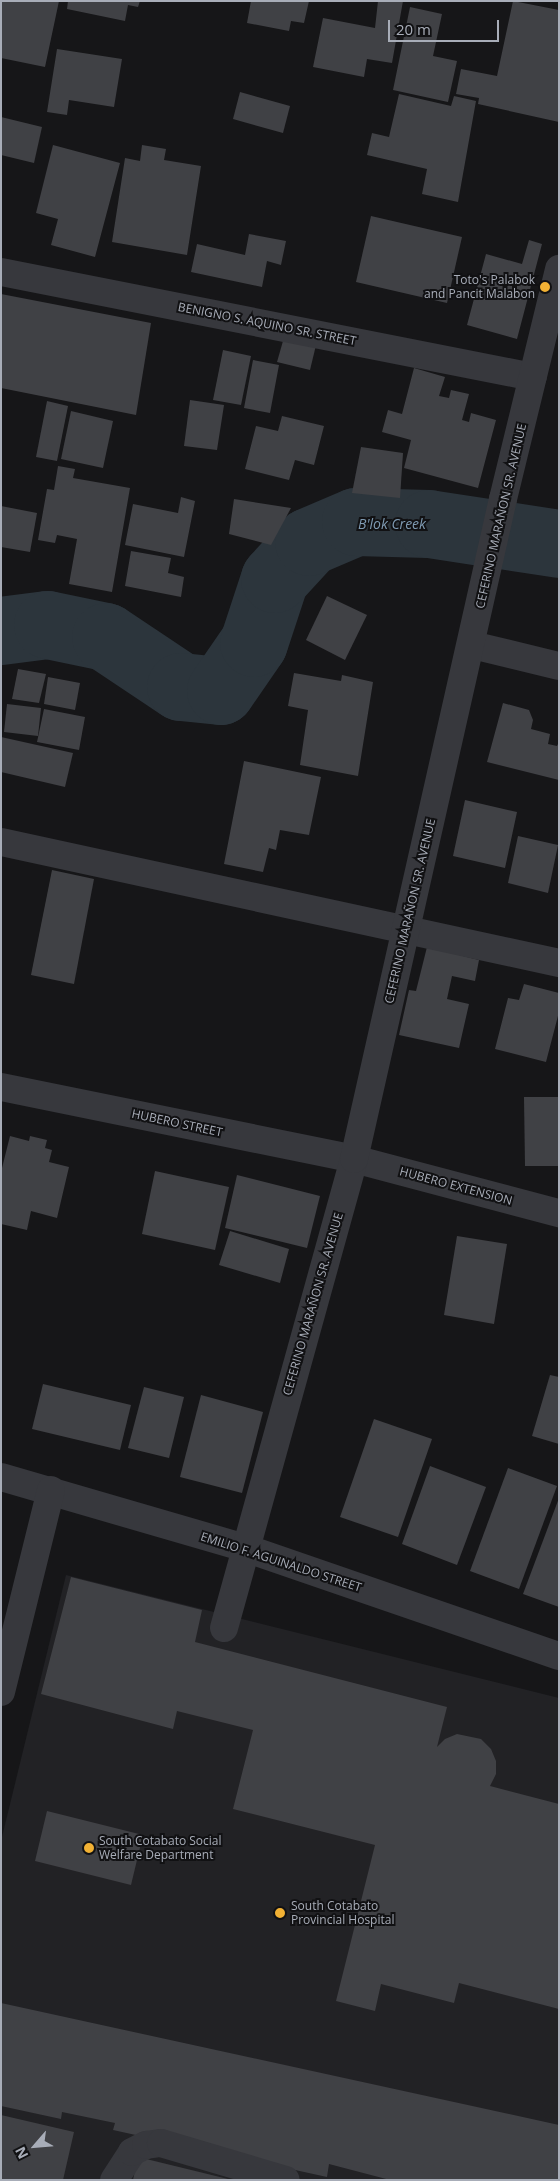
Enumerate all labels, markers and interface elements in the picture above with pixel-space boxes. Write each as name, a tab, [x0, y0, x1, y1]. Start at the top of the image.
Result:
scale bar	[390, 10, 501, 42]
text: 20 m	[396, 19, 431, 39]
place label: Toto's Palabok and Pancit Malabon	[424, 273, 535, 301]
marker: Toto's Palabok and Pancit Malabon	[539, 281, 551, 293]
street label: BENIGNO S. AQUINO SR. STREET	[177, 300, 357, 348]
street label: CEFERINO MARAÑON SR. AVENUE	[473, 422, 529, 610]
water label: B'lok Creek	[358, 516, 426, 532]
street label: CEFERINO MARAÑON SR. AVENUE	[382, 817, 438, 1005]
street label: HUBERO STREET	[130, 1106, 224, 1140]
street label: HUBERO EXTENSION	[398, 1164, 514, 1208]
street label: CEFERINO MARAÑON SR. AVENUE	[280, 1211, 346, 1397]
street label: EMILIO F. AGUINALDO STREET	[199, 1529, 363, 1595]
place label: South Cotabato Social Welfare Department	[99, 1834, 222, 1862]
marker: South Cotabato Social Welfare Department	[83, 1842, 95, 1854]
place label: South Cotabato Provincial Hospital	[291, 1899, 394, 1927]
marker: South Cotabato Provincial Hospital	[273, 1906, 287, 1920]
north arrow	[10, 2121, 60, 2171]
text: N	[10, 2144, 32, 2162]

